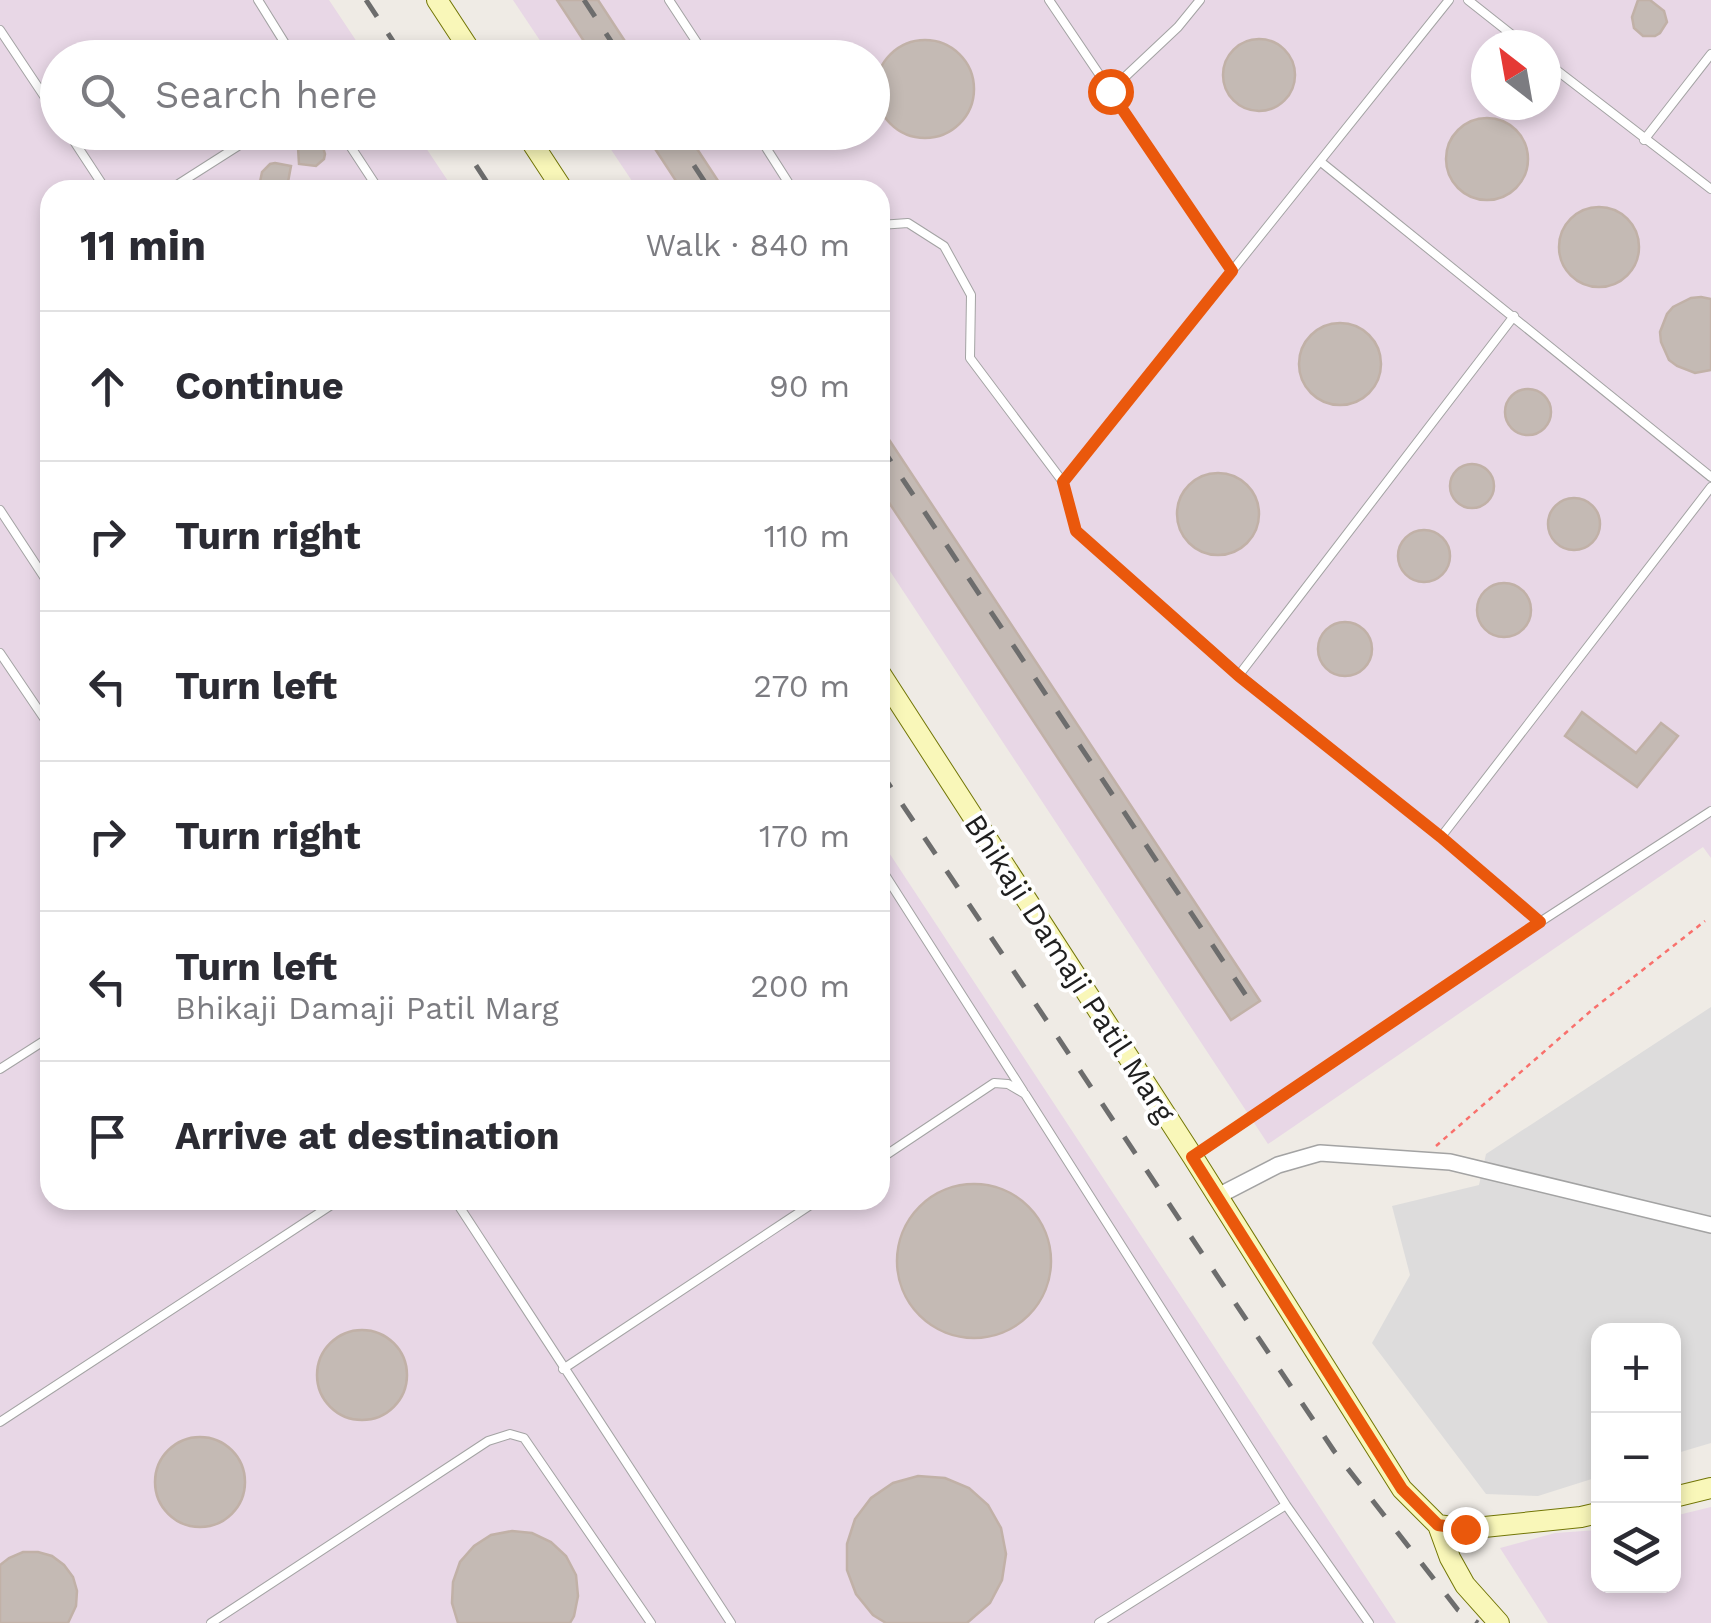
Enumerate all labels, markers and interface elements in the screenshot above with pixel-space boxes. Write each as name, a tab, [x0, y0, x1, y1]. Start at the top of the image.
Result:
north arrow	[1471, 30, 1561, 120]
search box	[40, 40, 890, 150]
icon: search	[75, 68, 130, 123]
route start	[1088, 69, 1134, 115]
text: Search here	[155, 73, 378, 117]
text: 11 min	[80, 221, 206, 270]
text: Walk · 840 m	[646, 226, 850, 264]
icon: ahead	[80, 359, 135, 414]
text: Continue	[175, 364, 344, 408]
text: 90 m	[769, 367, 850, 405]
icon: right	[80, 509, 135, 564]
text: Turn right	[175, 514, 361, 558]
text: 110 m	[764, 517, 850, 555]
icon: left	[80, 659, 135, 714]
text: Turn left	[175, 664, 337, 708]
text: 270 m	[753, 667, 850, 705]
street label: Bhikaji Damaji Patil Marg	[957, 808, 1183, 1128]
icon: right	[80, 809, 135, 864]
text: Turn right	[175, 814, 361, 858]
text: 170 m	[759, 817, 850, 855]
text: Turn left	[175, 945, 337, 989]
icon: left	[80, 959, 135, 1014]
text: 200 m	[750, 967, 850, 1005]
text: Bhikaji Damaji Patil Marg	[175, 989, 559, 1027]
icon: arrive	[80, 1109, 135, 1164]
text: Arrive at destination	[175, 1114, 560, 1158]
map controls	[1591, 1323, 1681, 1593]
button: +	[1591, 1323, 1681, 1413]
button: −	[1591, 1413, 1681, 1503]
button: layers	[1591, 1503, 1681, 1593]
route end	[1443, 1507, 1489, 1553]

